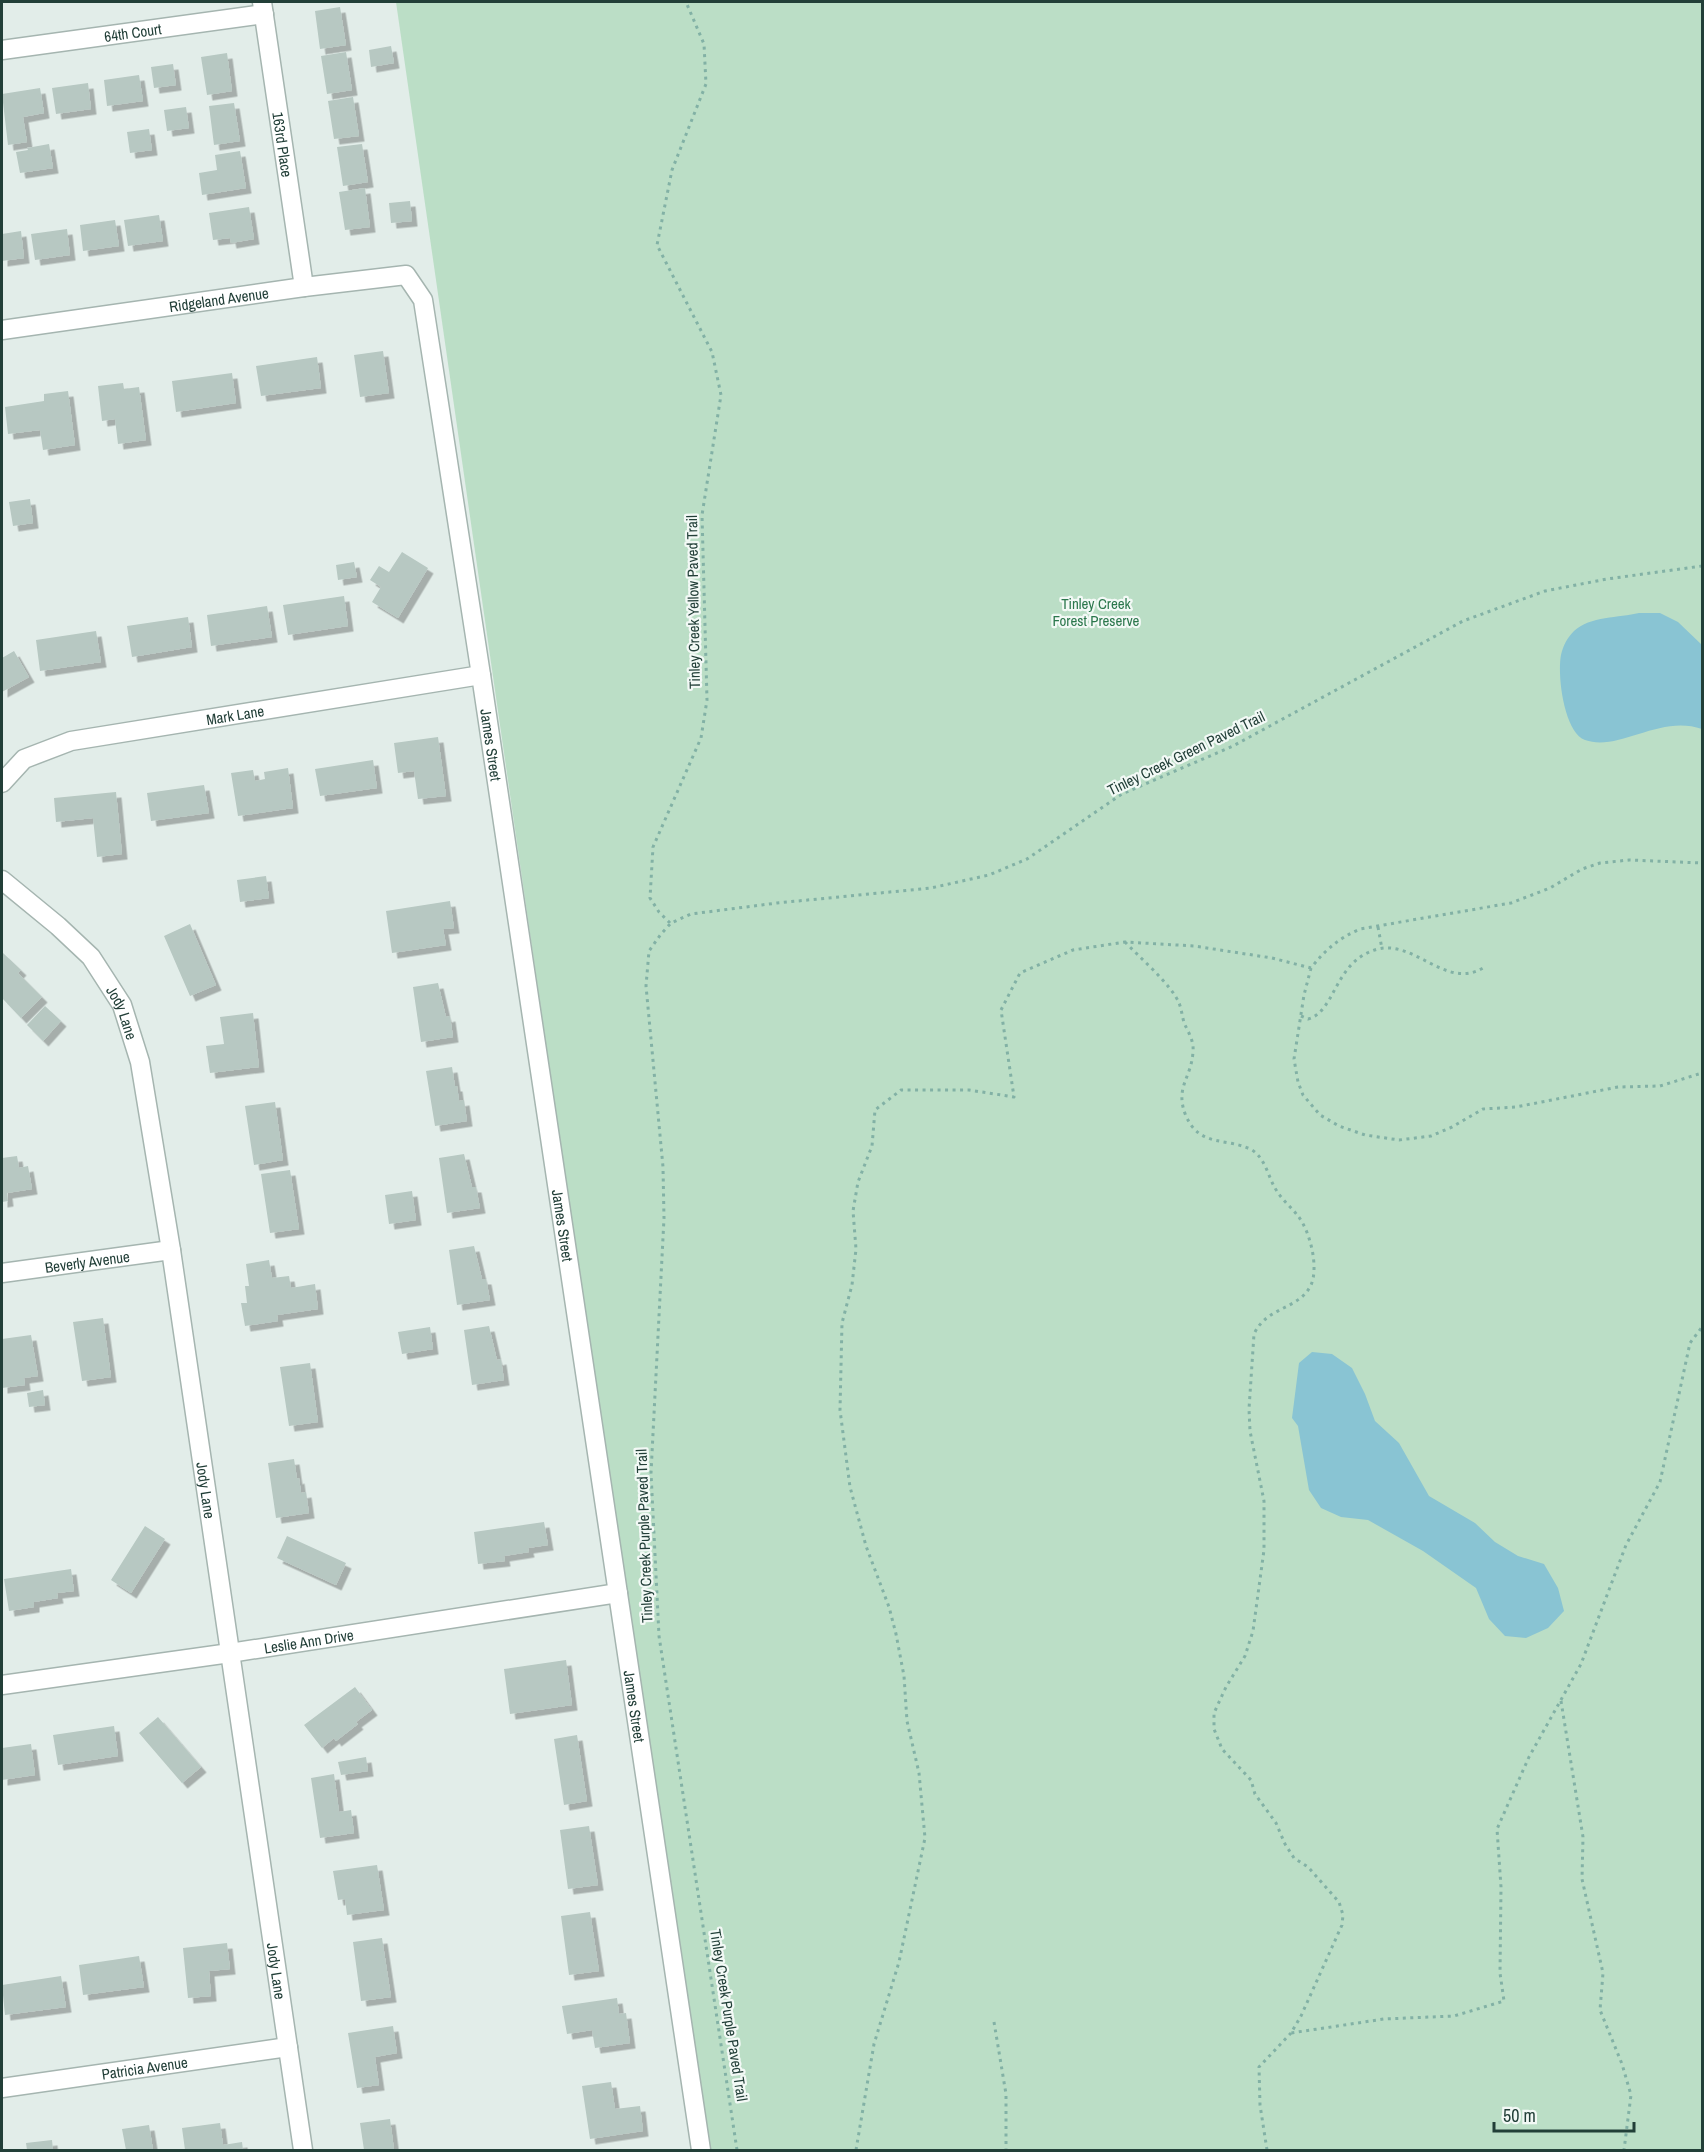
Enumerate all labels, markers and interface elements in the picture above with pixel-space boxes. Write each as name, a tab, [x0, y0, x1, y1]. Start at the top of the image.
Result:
street label: 64th Court	[103, 18, 163, 46]
street label: 163rd Place	[268, 110, 298, 179]
street label: Ridgeland Avenue	[168, 282, 270, 317]
street label: Tinley Creek Yellow Paved Trail	[681, 515, 705, 689]
park label: Tinley Creek Forest Preserve	[1053, 593, 1140, 631]
street label: Mark Lane	[205, 700, 266, 730]
street label: Tinley Creek Green Paved Trail	[1104, 706, 1268, 800]
street label: James Street	[476, 707, 507, 783]
street label: Jody Lane	[102, 981, 143, 1042]
street label: James Street	[547, 1188, 579, 1263]
street label: Beverly Avenue	[44, 1245, 131, 1278]
street label: Tinley Creek Purple Paved Trail	[630, 1449, 658, 1623]
street label: Jody Lane	[192, 1461, 221, 1520]
street label: Leslie Ann Drive	[263, 1624, 355, 1658]
street label: James Street	[619, 1669, 651, 1744]
street label: Tinley Creek Purple Paved Trail	[705, 1927, 753, 2103]
street label: Jody Lane	[262, 1941, 291, 2001]
street label: Patricia Avenue	[100, 2051, 189, 2084]
scale bar	[1494, 2095, 1634, 2133]
text: 50 m	[1503, 2103, 1536, 2128]

